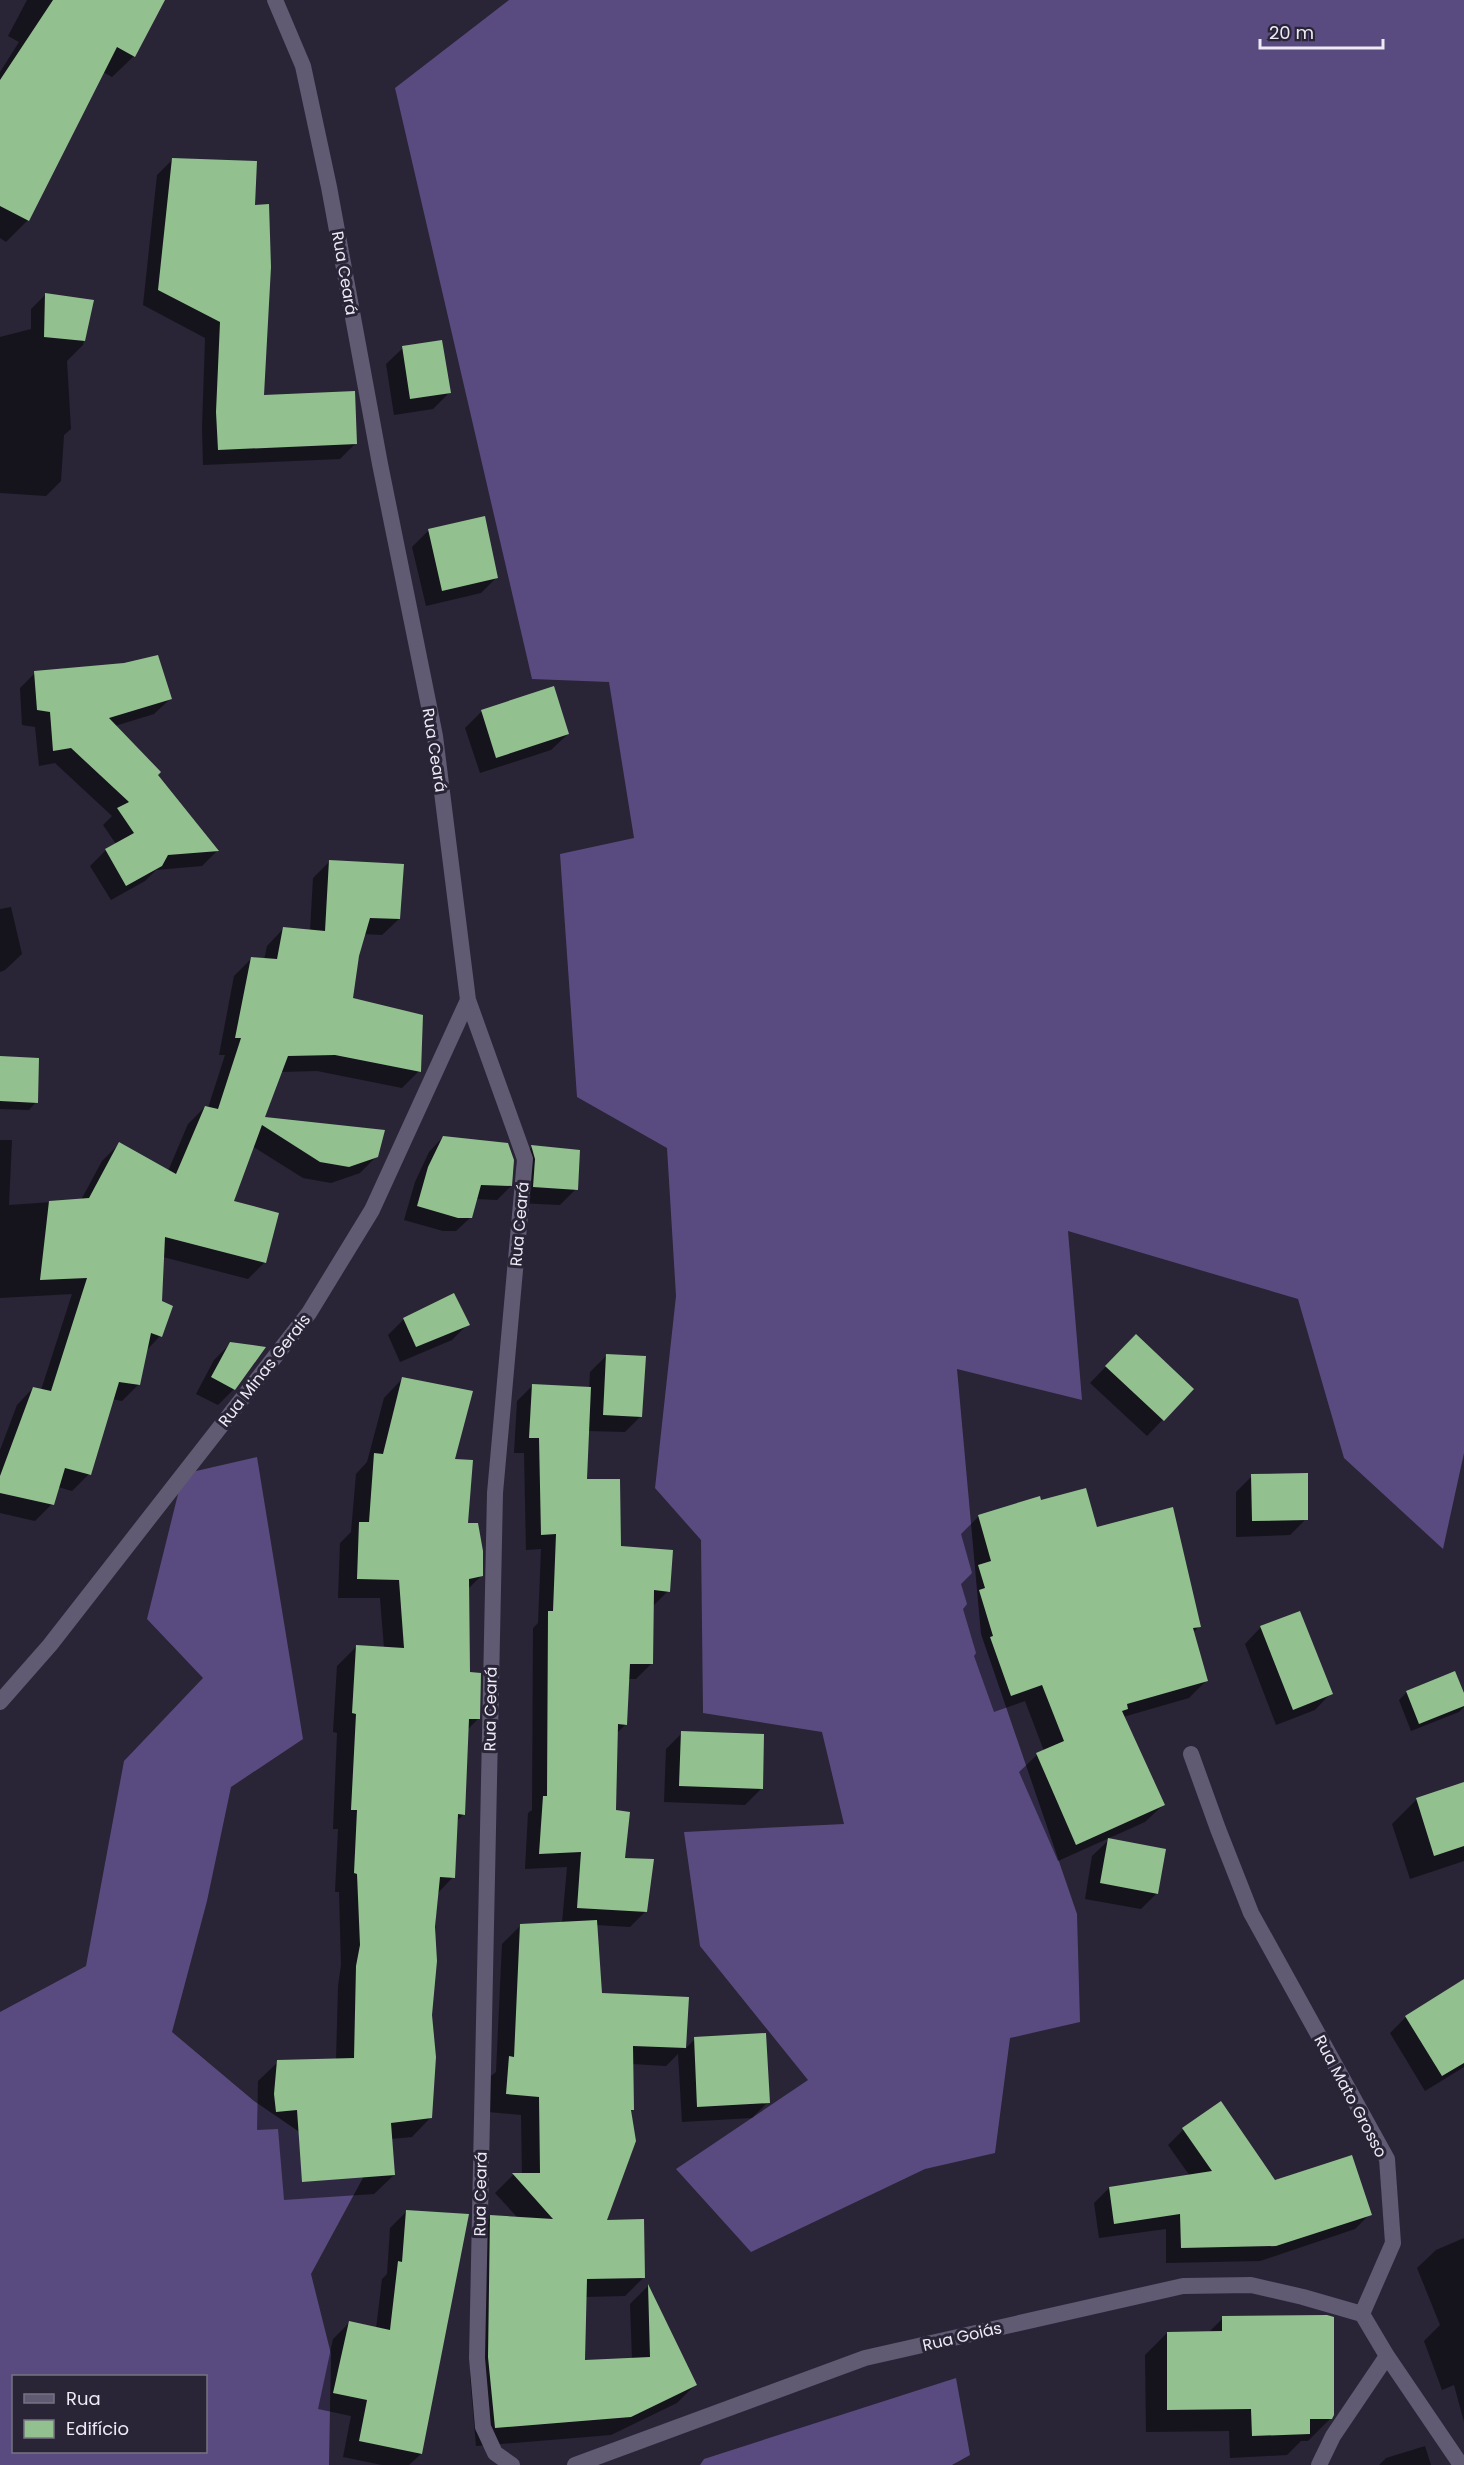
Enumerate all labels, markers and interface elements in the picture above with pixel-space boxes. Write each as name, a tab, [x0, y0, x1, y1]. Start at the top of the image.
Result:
scale bar	[1260, 12, 1383, 50]
text: 20 m	[1269, 20, 1314, 45]
street label: Rua Ceará	[326, 229, 363, 317]
street label: Rua Ceará	[417, 706, 453, 794]
street label: Rua Ceará	[504, 1181, 535, 1267]
street label: Rua Minas Gerais	[213, 1309, 316, 1432]
street label: Rua Ceará	[478, 1666, 503, 1752]
street label: Rua Mato Grosso	[1309, 2031, 1393, 2161]
street label: Rua Ceará	[468, 2151, 493, 2237]
street label: Rua Goiás	[920, 2316, 1004, 2357]
legend	[12, 2375, 207, 2453]
text: Rua	[66, 2386, 101, 2411]
text: Edifício	[66, 2416, 129, 2441]

